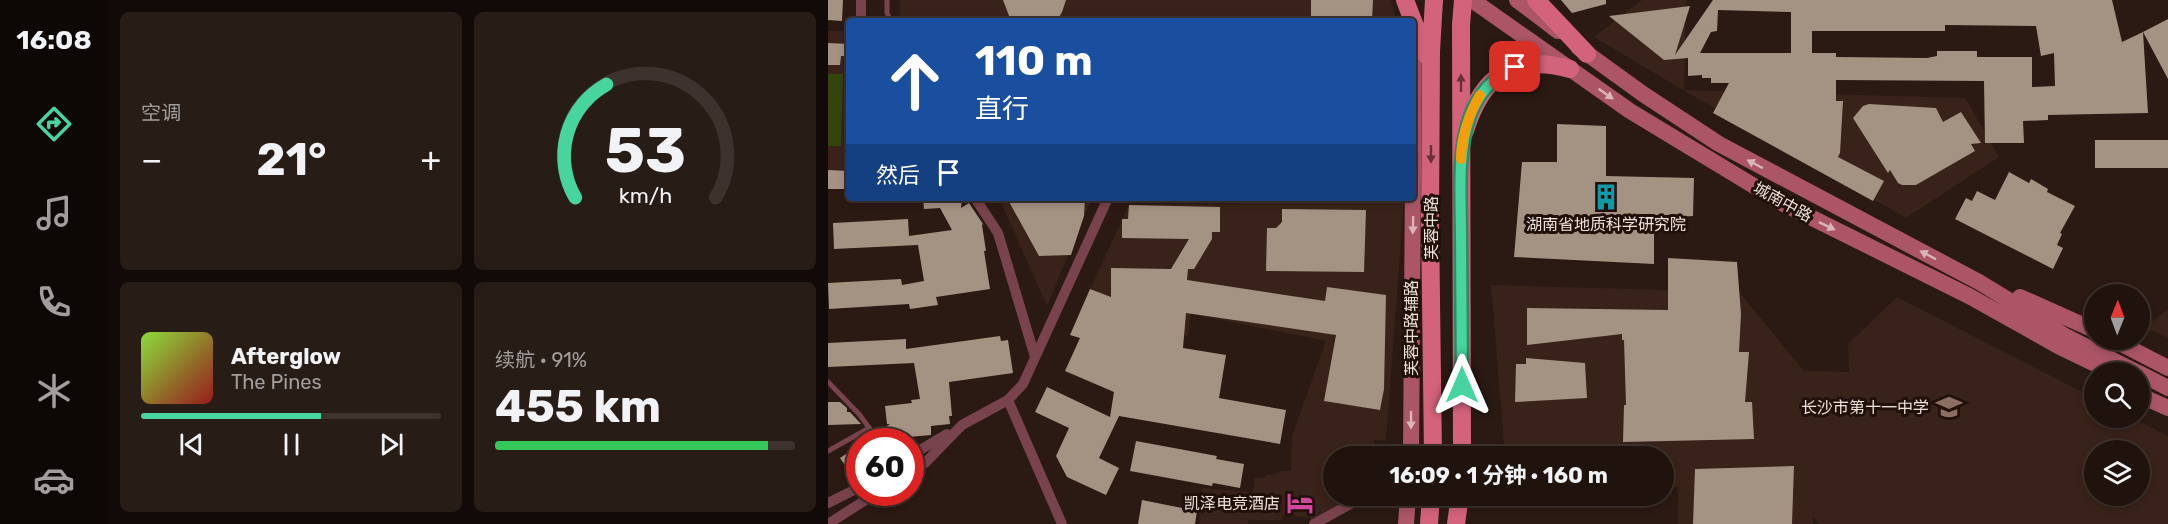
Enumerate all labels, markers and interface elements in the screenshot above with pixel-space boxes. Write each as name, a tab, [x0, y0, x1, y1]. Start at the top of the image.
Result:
text: 16:08	[16, 24, 92, 56]
text: 110 m	[975, 36, 1093, 86]
pin	[1489, 41, 1540, 92]
icon: ahead	[876, 42, 954, 120]
icon: arrive	[1498, 50, 1531, 83]
one-way arrow	[1456, 73, 1466, 92]
one-way arrow	[1597, 88, 1613, 100]
text: 直行	[975, 93, 1029, 125]
text: 空调	[141, 101, 181, 125]
icon: directions	[33, 103, 75, 145]
text: 53	[604, 114, 686, 188]
text: 21°	[256, 133, 327, 186]
text: −	[141, 140, 162, 179]
text: +	[420, 140, 441, 179]
one-way arrow	[1426, 145, 1436, 164]
icon: arrive	[932, 156, 965, 189]
one-way arrow	[1747, 159, 1764, 169]
text: 然后	[876, 162, 920, 189]
street label: 城南中路	[1750, 178, 1816, 226]
building icon: 湖南省地质科学研究院	[1591, 182, 1621, 212]
text: km/h	[618, 183, 672, 208]
icon: music	[33, 192, 75, 234]
street label: 芙蓉中路	[1422, 196, 1441, 260]
place label: 湖南省地质科学研究院	[1526, 215, 1686, 234]
one-way arrow	[1408, 216, 1418, 235]
one-way arrow	[1819, 221, 1836, 230]
one-way arrow	[1919, 250, 1936, 260]
street label: 芙蓉中路辅路	[1402, 280, 1421, 376]
icon: phone	[33, 281, 75, 323]
north arrow	[2084, 284, 2150, 350]
map controls	[2084, 284, 2150, 506]
text: Afterglow	[231, 343, 341, 370]
text: 续航 · 91%	[495, 348, 587, 372]
position arrow	[1430, 353, 1494, 417]
button: search	[2084, 362, 2150, 428]
icon: climate	[33, 370, 75, 412]
text: The Pines	[231, 370, 322, 394]
text: 455 km	[495, 380, 661, 433]
school or university icon: 长沙市第十一中学	[1934, 392, 1964, 422]
place label: 长沙市第十一中学	[1801, 398, 1929, 417]
one-way arrow	[1406, 411, 1416, 430]
icon: previous	[175, 428, 208, 461]
icon: pause	[275, 428, 308, 461]
icon: next	[375, 428, 408, 461]
speed limit sign: 60	[846, 428, 924, 506]
button: layers	[2084, 440, 2150, 506]
icon: car	[33, 459, 75, 501]
text: 16:09 · 1 分钟 · 160 m	[1389, 462, 1608, 489]
hotel icon: 凯泽电竞酒店	[1285, 488, 1315, 518]
place label: 凯泽电竞酒店	[1184, 494, 1280, 513]

